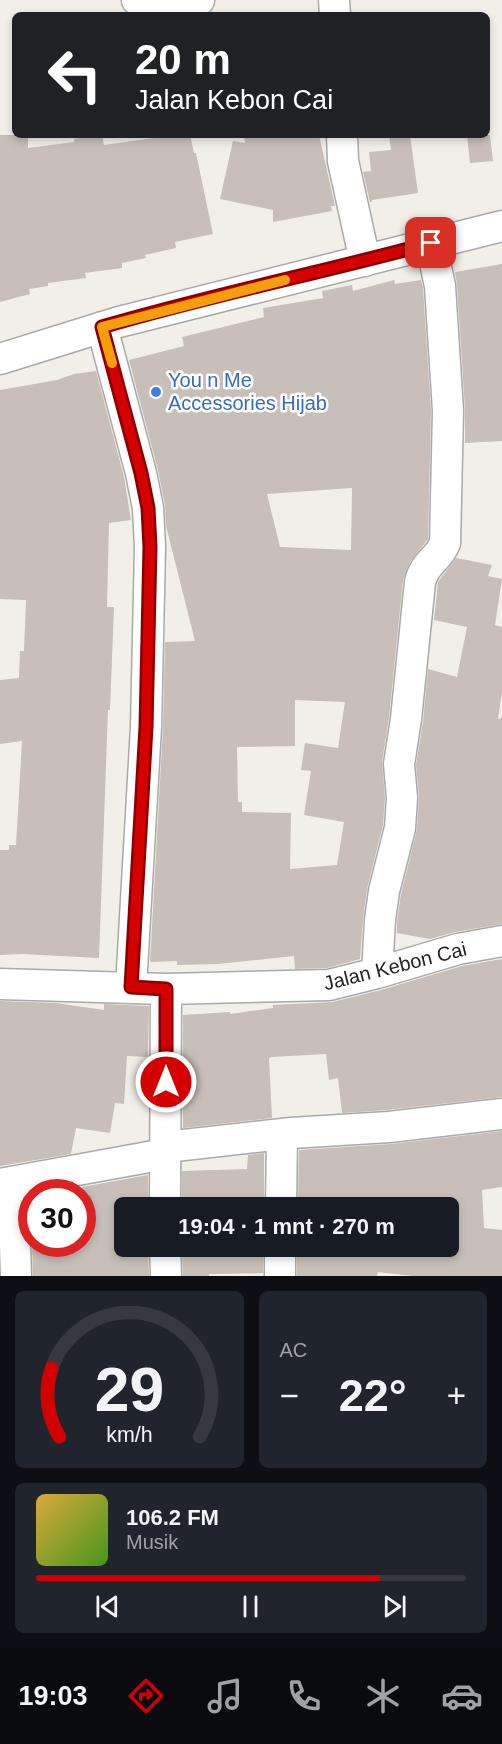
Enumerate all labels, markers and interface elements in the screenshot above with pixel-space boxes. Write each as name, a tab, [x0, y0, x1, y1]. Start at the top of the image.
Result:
icon: left	[36, 36, 114, 114]
text: 20 m	[135, 36, 231, 83]
text: Jalan Kebon Cai	[135, 85, 333, 115]
pin	[405, 217, 456, 268]
icon: arrive	[414, 226, 447, 259]
place label: You n Me Accessories Hijab	[168, 369, 327, 414]
marker: You n Me Accessories Hijab	[149, 385, 163, 399]
street label: Jalan Kebon Cai	[321, 938, 469, 994]
position arrow	[134, 1050, 198, 1114]
speed limit sign: 30	[18, 1179, 96, 1257]
text: 19:04 · 1 mnt · 270 m	[178, 1214, 395, 1239]
text: AC	[280, 1339, 307, 1361]
text: 29	[95, 1355, 164, 1424]
text: 22°	[339, 1370, 407, 1421]
text: −	[280, 1377, 299, 1414]
text: +	[447, 1377, 466, 1414]
text: km/h	[106, 1423, 152, 1447]
text: 106.2 FM	[126, 1505, 219, 1530]
text: Musik	[126, 1531, 178, 1553]
icon: previous	[91, 1590, 124, 1623]
icon: pause	[234, 1590, 267, 1623]
icon: next	[378, 1590, 411, 1623]
icon: directions	[125, 1675, 167, 1717]
icon: music	[204, 1675, 246, 1717]
icon: phone	[283, 1675, 325, 1717]
icon: climate	[362, 1675, 404, 1717]
icon: car	[441, 1675, 483, 1717]
text: 19:03	[19, 1681, 88, 1711]

